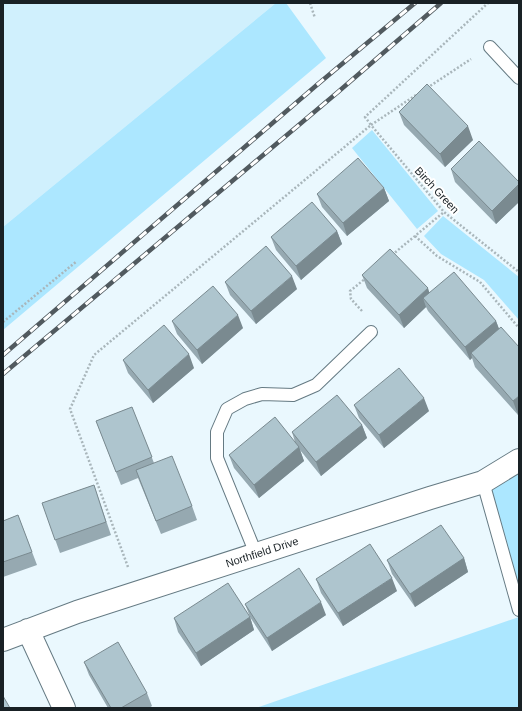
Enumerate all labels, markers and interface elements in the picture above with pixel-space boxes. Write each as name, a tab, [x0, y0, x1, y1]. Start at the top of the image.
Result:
street label: Birch Green	[413, 164, 461, 216]
street label: Northfield Drive	[224, 535, 300, 569]

